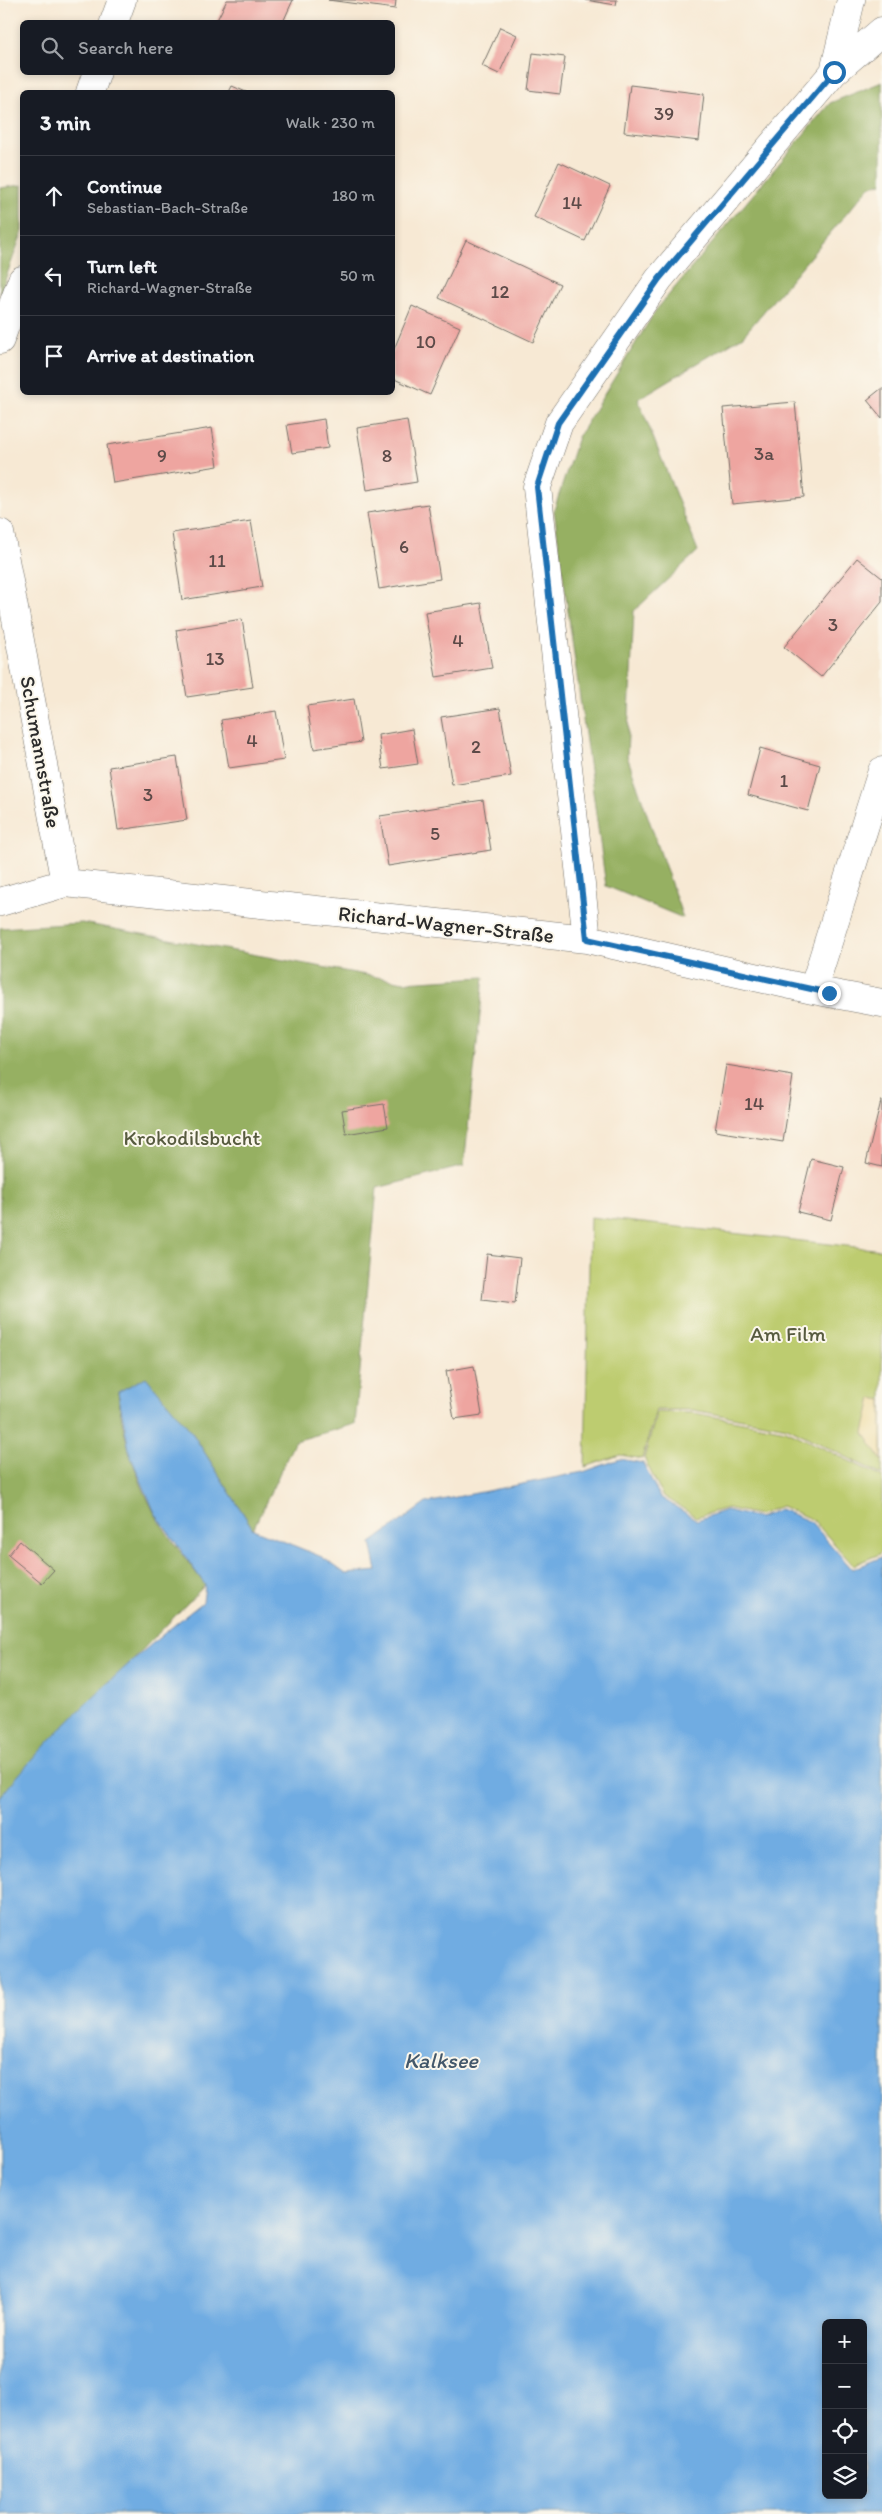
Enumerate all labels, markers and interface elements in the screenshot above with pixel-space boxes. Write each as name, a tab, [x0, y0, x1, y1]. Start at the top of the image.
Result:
search box	[20, 20, 395, 75]
icon: search	[38, 34, 66, 62]
text: Search here	[78, 36, 173, 59]
route start	[823, 61, 846, 84]
house number: 39	[654, 102, 674, 125]
text: 3 min	[40, 110, 90, 135]
text: Walk · 230 m	[286, 113, 375, 132]
text: Continue	[87, 175, 162, 198]
icon: ahead	[40, 182, 68, 210]
text: 180 m	[332, 186, 375, 205]
house number: 14	[562, 191, 582, 214]
text: Sebastian-Bach-Straße	[87, 198, 248, 217]
text: Turn left	[87, 255, 157, 278]
icon: left	[40, 262, 68, 290]
text: 50 m	[340, 266, 375, 285]
text: Richard-Wagner-Straße	[87, 278, 252, 297]
house number: 12	[491, 280, 509, 303]
house number: 10	[416, 330, 436, 353]
icon: arrive	[40, 342, 68, 370]
text: Arrive at destination	[87, 344, 254, 367]
house number: 3a	[754, 442, 774, 465]
house number: 9	[157, 444, 167, 467]
house number: 8	[382, 444, 392, 467]
house number: 6	[399, 535, 409, 558]
house number: 11	[208, 549, 226, 572]
house number: 3	[828, 613, 838, 636]
house number: 4	[452, 629, 464, 652]
house number: 13	[205, 647, 225, 670]
street label: Schumannstraße	[15, 674, 67, 830]
house number: 4	[246, 729, 258, 752]
house number: 2	[471, 735, 481, 758]
house number: 1	[780, 769, 789, 792]
house number: 3	[143, 783, 153, 806]
house number: 5	[430, 822, 440, 845]
street label: Richard-Wagner-Straße	[337, 900, 555, 948]
route end	[818, 982, 841, 1005]
house number: 14	[744, 1092, 764, 1115]
park label: Krokodilsbucht	[124, 1125, 260, 1150]
park label: Am Film	[750, 1321, 826, 1346]
water label: Kalksee	[404, 2047, 479, 2074]
map controls	[822, 2319, 867, 2499]
button: +	[822, 2319, 867, 2364]
button: −	[822, 2364, 867, 2409]
button: locate	[822, 2409, 867, 2454]
button: layers	[822, 2454, 867, 2499]

